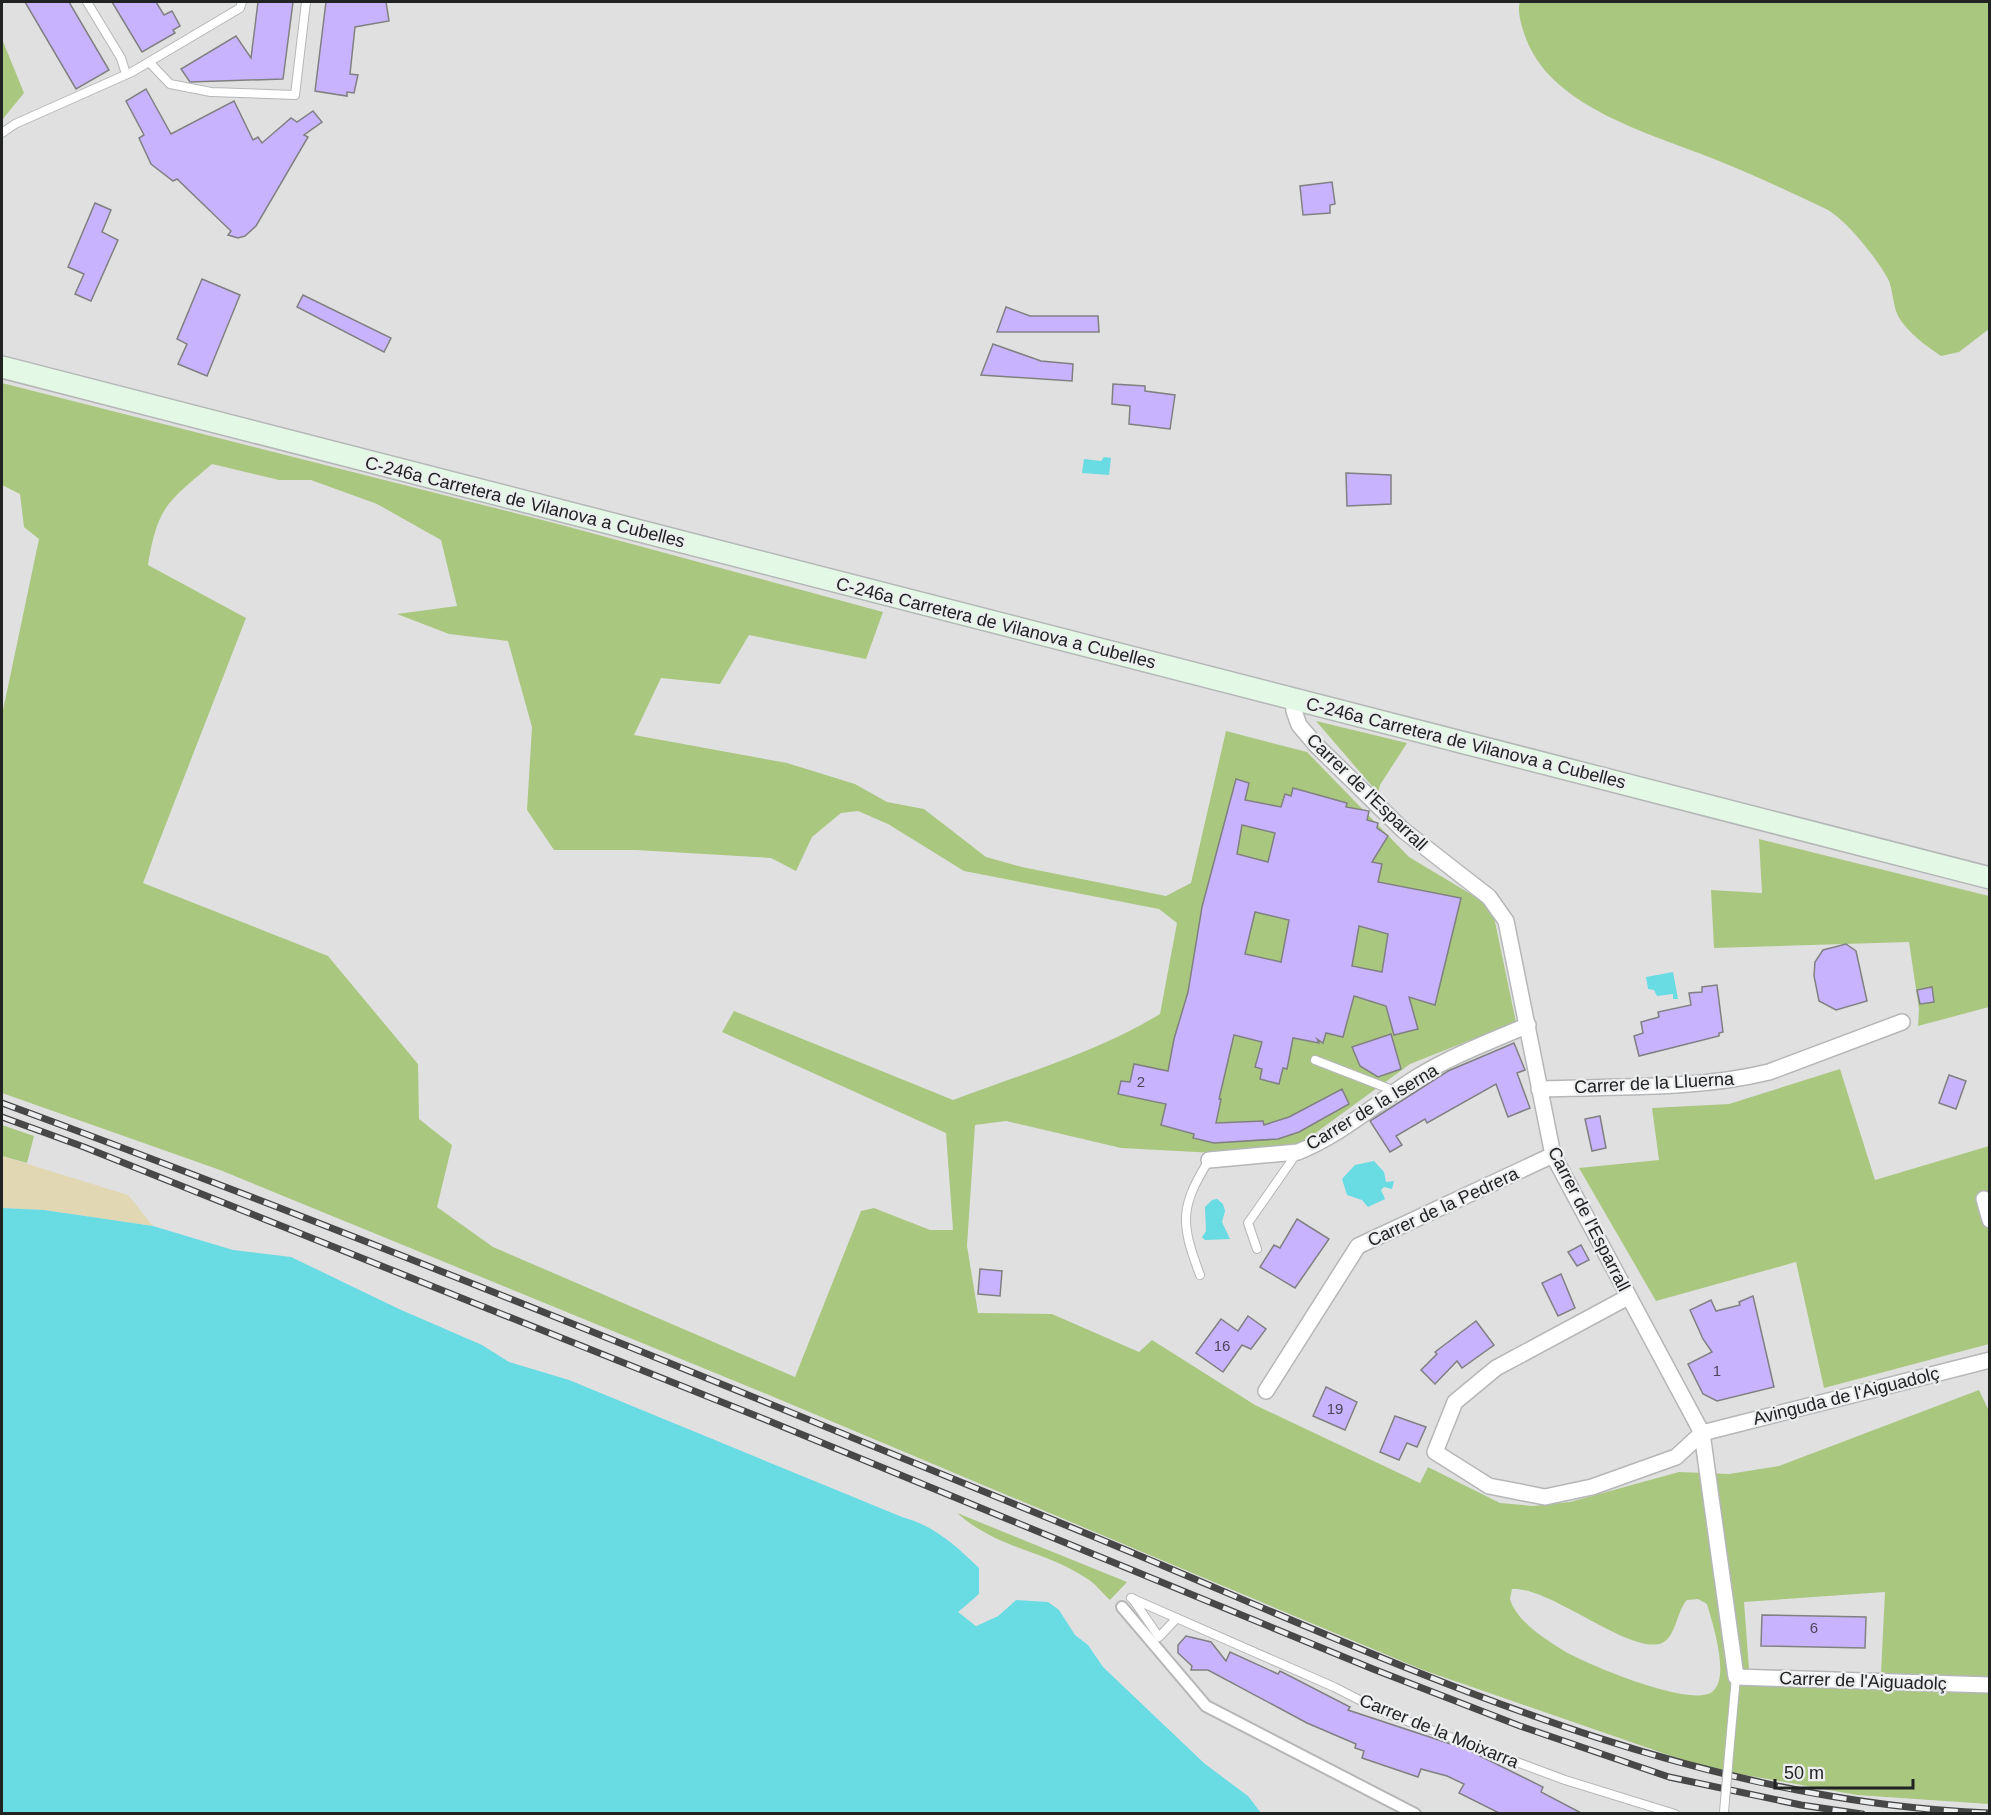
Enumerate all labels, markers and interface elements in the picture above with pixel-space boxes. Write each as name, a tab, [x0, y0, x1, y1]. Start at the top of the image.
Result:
street label: C-246a Carretera de Vilanova a Cubelles	[363, 453, 687, 551]
street label: C-246a Carretera de Vilanova a Cubelles	[834, 574, 1158, 672]
street label: C-246a Carretera de Vilanova a Cubelles	[1304, 694, 1628, 792]
street label: Carrer de l'Esparrall	[1303, 729, 1431, 855]
street label: Carrer de la Iserna	[1303, 1059, 1442, 1154]
street label: Carrer de la Lluerna	[1574, 1069, 1735, 1097]
house number: 2	[1137, 1073, 1145, 1090]
street label: Carrer de l'Esparrall	[1544, 1143, 1634, 1295]
street label: Carrer de la Pedrera	[1364, 1163, 1522, 1251]
house number: 16	[1214, 1337, 1230, 1354]
house number: 1	[1713, 1362, 1721, 1379]
street label: Avinguda de l'Aiguadolç	[1751, 1363, 1941, 1429]
house number: 19	[1327, 1400, 1343, 1417]
house number: 6	[1810, 1619, 1818, 1636]
street label: Carrer de l'Aiguadolç	[1779, 1668, 1947, 1694]
street label: Carrer de la Moixarra	[1356, 1690, 1522, 1772]
scale bar	[1775, 1752, 1913, 1790]
text: 50 m	[1784, 1763, 1824, 1783]

